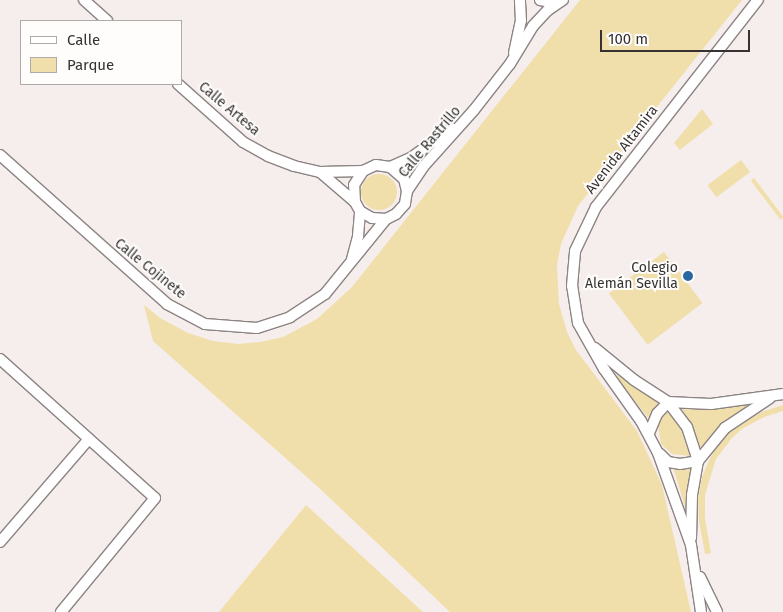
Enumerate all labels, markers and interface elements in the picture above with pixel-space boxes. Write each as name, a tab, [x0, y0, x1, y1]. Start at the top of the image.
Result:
legend	[20, 20, 182, 85]
scale bar	[603, 20, 753, 52]
text: 100 m	[608, 30, 648, 48]
text: Calle	[67, 31, 100, 49]
text: Parque	[67, 56, 114, 74]
street label: Calle Artesa	[195, 79, 263, 139]
street label: Avenida Altamira	[582, 102, 662, 198]
street label: Calle Rastrillo	[395, 103, 465, 181]
street label: Calle Cojinete	[111, 235, 189, 303]
place label: Colegio Alemán Sevilla	[585, 260, 678, 292]
marker: Colegio Alemán Sevilla	[682, 270, 694, 282]

